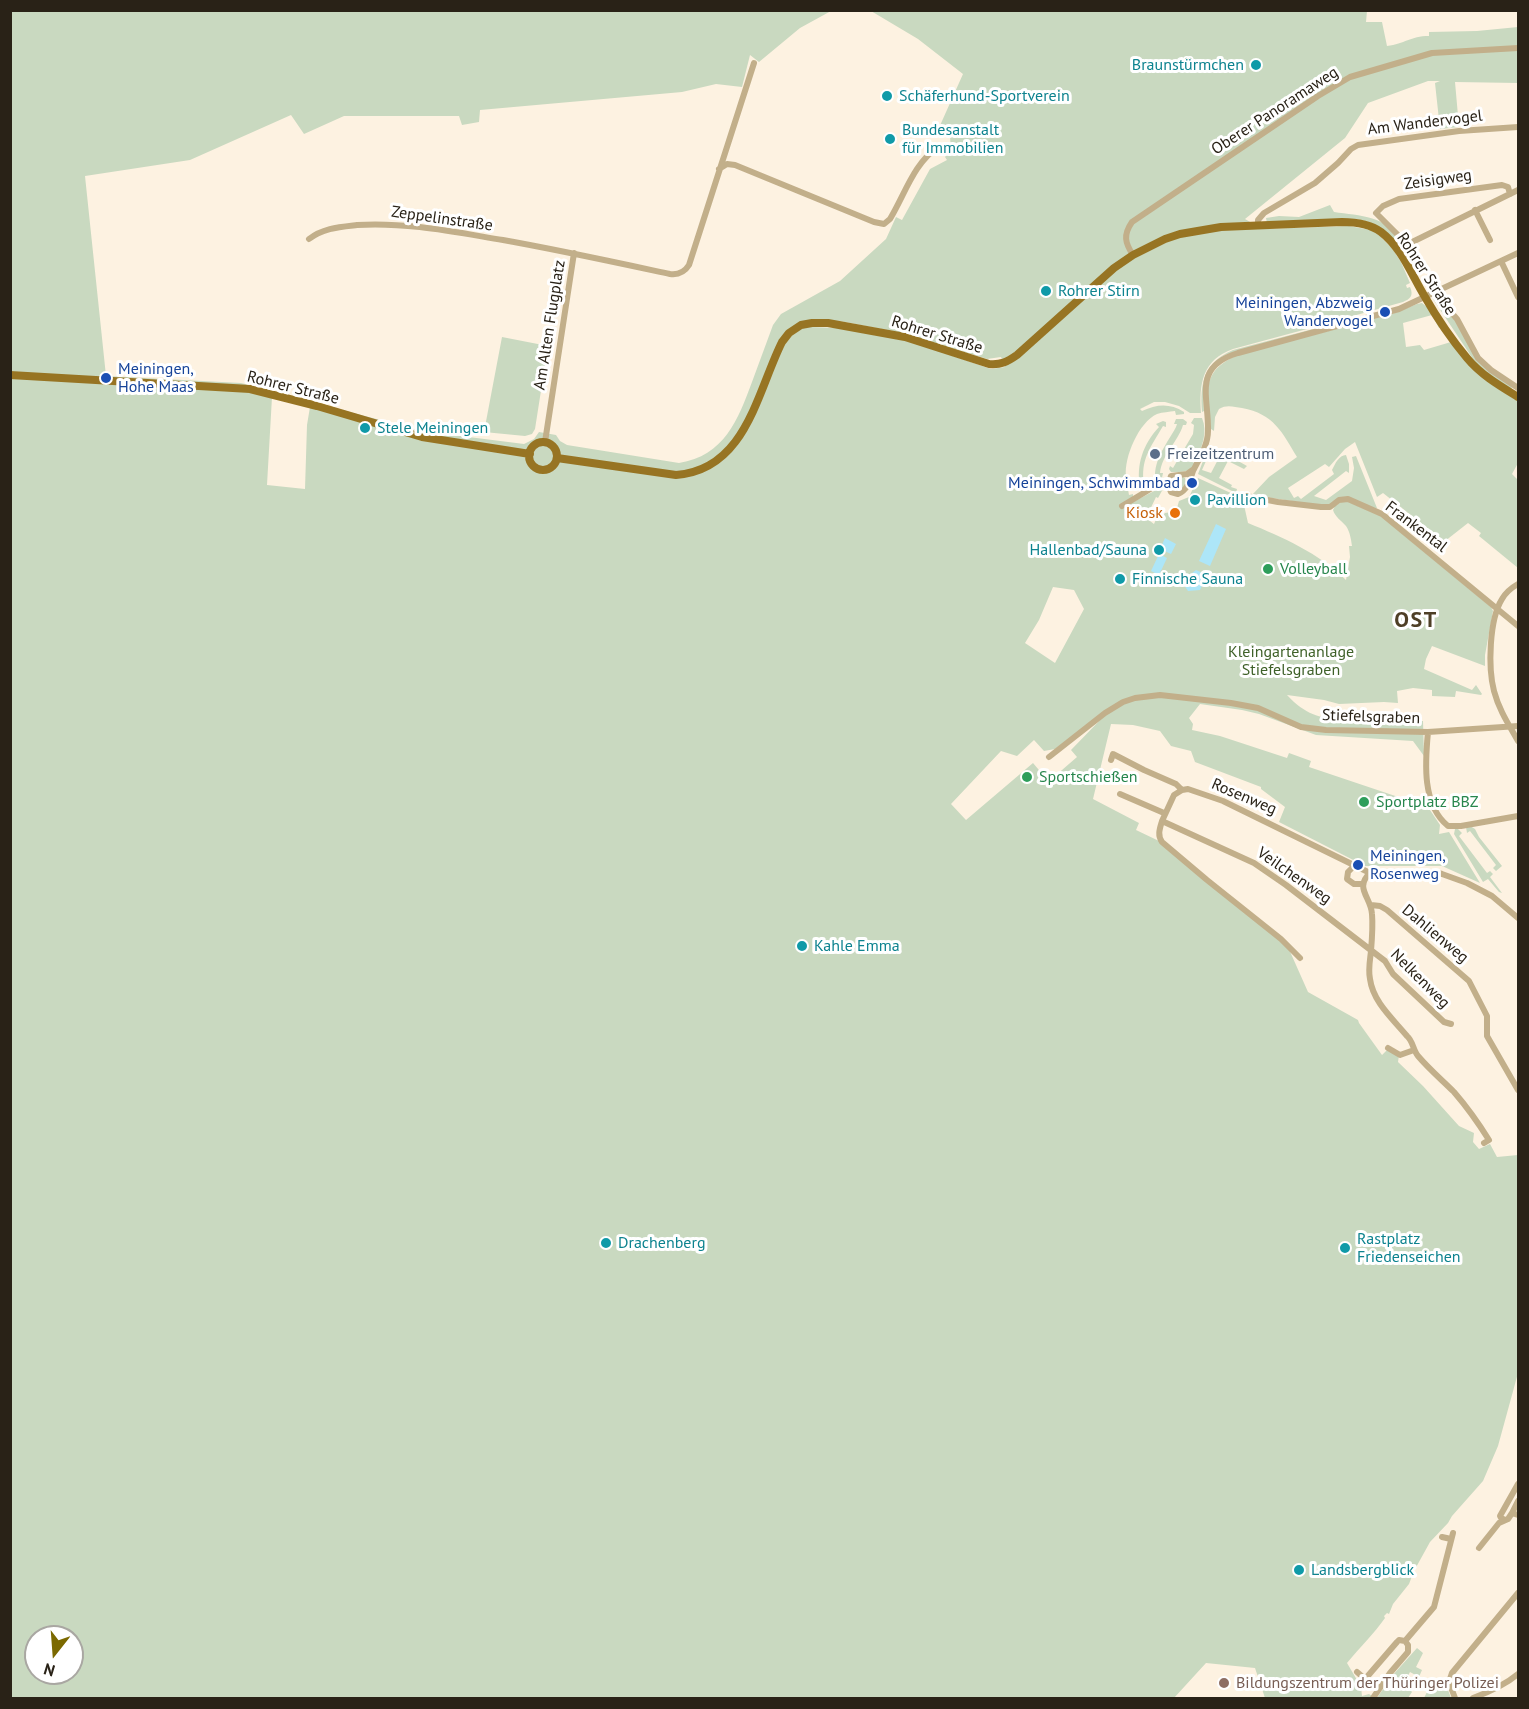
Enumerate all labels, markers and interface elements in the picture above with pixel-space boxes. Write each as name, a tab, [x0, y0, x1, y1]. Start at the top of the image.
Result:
place label: Braunstürmchen	[1132, 55, 1244, 75]
marker: Braunstürmchen	[1249, 58, 1263, 72]
street label: Oberer Panoramaweg	[1208, 63, 1342, 159]
place label: Schäferhund-Sportverein	[899, 86, 1070, 106]
marker: Schäferhund-Sportverein	[880, 89, 894, 103]
street label: Am Wandervogel	[1366, 106, 1484, 140]
place label: Bundesanstalt für Immobilien	[902, 120, 1003, 158]
marker: Bundesanstalt für Immobilien	[883, 132, 897, 146]
street label: Zeisigweg	[1403, 166, 1473, 194]
street label: Zeppelinstraße	[390, 202, 494, 236]
street label: Rohrer Straße	[1392, 229, 1460, 319]
street label: Am Alten Flugplatz	[530, 259, 570, 391]
place label: Rohrer Stirn	[1058, 281, 1140, 301]
marker: Rohrer Stirn	[1039, 284, 1053, 298]
place label: Meiningen, Abzweig Wandervogel	[1235, 293, 1373, 331]
marker: Meiningen, Abzweig Wandervogel	[1378, 305, 1392, 319]
street label: Rohrer Straße	[889, 312, 985, 358]
place label: Meiningen, Hohe Maas	[118, 359, 194, 397]
street label: Rohrer Straße	[245, 367, 341, 409]
marker: Meiningen, Hohe Maas	[99, 371, 113, 385]
place label: Stele Meiningen	[377, 418, 488, 438]
marker: Stele Meiningen	[358, 421, 372, 435]
place label: Freizeitzentrum	[1167, 444, 1274, 464]
marker: Freizeitzentrum	[1148, 447, 1162, 461]
place label: Meiningen, Schwimmbad	[1008, 473, 1180, 493]
marker: Meiningen, Schwimmbad	[1185, 476, 1199, 490]
place label: Pavillion	[1207, 490, 1266, 510]
marker: Pavillion	[1188, 493, 1202, 507]
street label: Frankental	[1381, 497, 1451, 557]
place label: Kiosk	[1126, 503, 1163, 523]
marker: Kiosk	[1168, 506, 1182, 520]
place label: Hallenbad/Sauna	[1029, 540, 1147, 560]
marker: Hallenbad/Sauna	[1152, 543, 1166, 557]
place label: Volleyball	[1280, 559, 1347, 579]
marker: Volleyball	[1261, 562, 1275, 576]
place label: Finnische Sauna	[1132, 569, 1243, 589]
marker: Finnische Sauna	[1113, 572, 1127, 586]
district label: OST	[1394, 608, 1438, 634]
park label: Kleingartenanlage Stiefelsgraben	[1228, 642, 1354, 680]
street label: Stiefelsgraben	[1322, 706, 1420, 728]
place label: Sportschießen	[1039, 767, 1138, 787]
marker: Sportschießen	[1020, 770, 1034, 784]
street label: Rosenweg	[1208, 775, 1280, 819]
place label: Sportplatz BBZ	[1376, 792, 1479, 812]
marker: Sportplatz BBZ	[1357, 795, 1371, 809]
street label: Veilchenweg	[1253, 843, 1335, 909]
place label: Meiningen, Rosenweg	[1370, 846, 1446, 884]
marker: Meiningen, Rosenweg	[1351, 858, 1365, 872]
street label: Dahlienweg	[1398, 901, 1472, 967]
place label: Kahle Emma	[814, 936, 900, 956]
marker: Kahle Emma	[795, 939, 809, 953]
street label: Nelkenweg	[1386, 945, 1454, 1013]
place label: Rastplatz Friedenseichen	[1357, 1229, 1461, 1267]
place label: Drachenberg	[618, 1233, 705, 1253]
marker: Drachenberg	[599, 1236, 613, 1250]
marker: Rastplatz Friedenseichen	[1338, 1241, 1352, 1255]
place label: Landsbergblick	[1311, 1560, 1414, 1580]
marker: Landsbergblick	[1292, 1563, 1306, 1577]
north arrow	[24, 1625, 84, 1685]
text: N	[41, 1659, 57, 1681]
place label: Bildungszentrum der Thüringer Polizei	[1236, 1673, 1499, 1693]
marker: Bildungszentrum der Thüringer Polizei	[1217, 1676, 1231, 1690]

